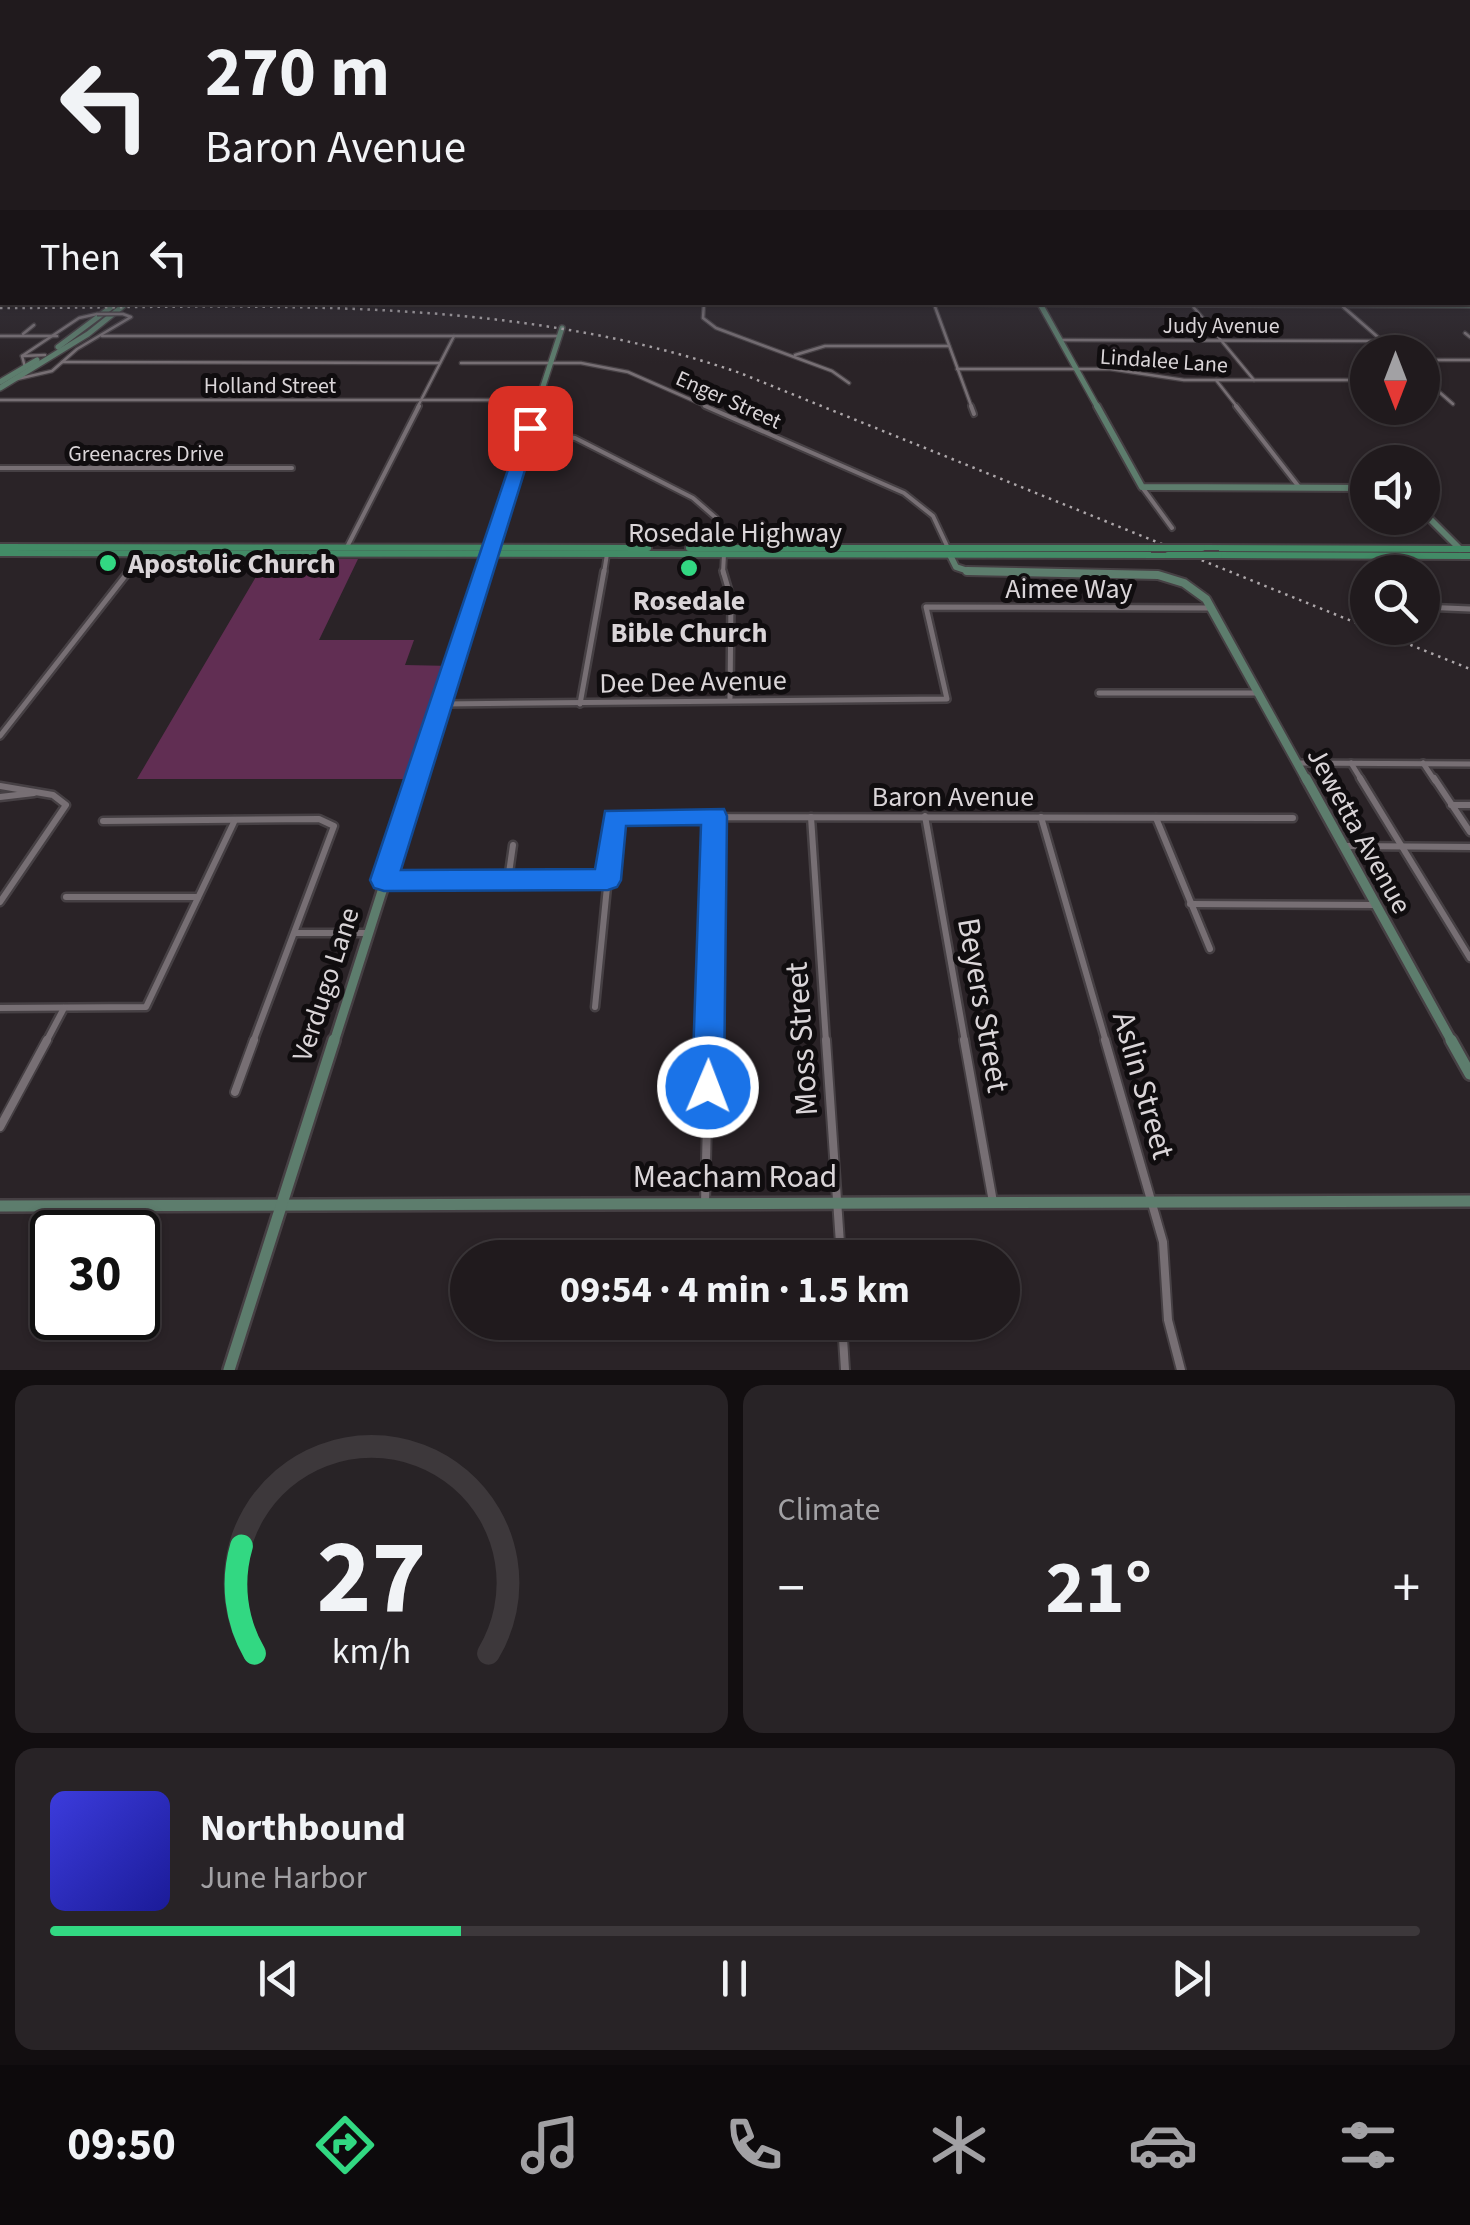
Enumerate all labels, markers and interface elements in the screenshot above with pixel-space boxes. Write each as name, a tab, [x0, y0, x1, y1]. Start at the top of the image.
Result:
text: 270 m	[205, 23, 390, 123]
icon: left	[40, 40, 170, 170]
text: Baron Avenue	[205, 116, 466, 180]
icon: left	[141, 230, 196, 285]
text: Then	[40, 231, 121, 285]
street label: Judy Avenue	[1162, 310, 1280, 342]
north arrow	[1350, 335, 1440, 425]
map controls	[1350, 335, 1440, 645]
street label: Lindalee Lane	[1099, 341, 1229, 381]
street label: Enger Street	[671, 362, 787, 438]
street label: Holland Street	[204, 370, 337, 402]
pin	[488, 386, 573, 471]
icon: arrive	[503, 401, 558, 456]
street label: Greenacres Drive	[68, 438, 224, 470]
button: sound	[1350, 445, 1440, 535]
street label: Rosedale Highway	[628, 513, 842, 553]
place label: Apostolic Church	[127, 544, 336, 584]
marker: Apostolic Church	[97, 552, 119, 574]
button: search	[1350, 555, 1440, 645]
marker: Rosedale Bible Church	[678, 557, 700, 579]
street label: Aimee Way	[1005, 569, 1133, 609]
place label: Rosedale Bible Church	[611, 581, 767, 653]
street label: Dee Dee Avenue	[599, 660, 787, 704]
street label: Jewetta Avenue	[1297, 740, 1421, 921]
street label: Baron Avenue	[872, 777, 1034, 817]
street label: Verdugo Lane	[282, 902, 370, 1066]
street label: Beyers Street	[945, 914, 1021, 1096]
street label: Moss Street	[774, 960, 830, 1117]
street label: Aslin Street	[1100, 1006, 1186, 1165]
position arrow	[656, 1035, 760, 1139]
street label: Meacham Road	[633, 1154, 837, 1200]
speed limit sign: 30	[30, 1210, 160, 1340]
text: 09:54 · 4 min · 1.5 km	[560, 1263, 910, 1317]
text: Climate	[778, 1487, 880, 1533]
text: 27	[316, 1505, 426, 1653]
text: 21°	[1045, 1535, 1152, 1642]
text: −	[778, 1550, 805, 1628]
text: +	[1393, 1550, 1420, 1628]
text: km/h	[332, 1626, 411, 1677]
text: Northbound	[200, 1801, 406, 1855]
text: June Harbor	[200, 1855, 367, 1901]
icon: previous	[251, 1951, 306, 2006]
icon: pause	[707, 1951, 762, 2006]
icon: next	[1164, 1951, 1219, 2006]
icon: directions	[310, 2110, 380, 2180]
icon: music	[515, 2110, 585, 2180]
icon: phone	[719, 2110, 789, 2180]
icon: climate	[924, 2110, 994, 2180]
icon: car	[1128, 2110, 1198, 2180]
icon: filters	[1333, 2110, 1403, 2180]
text: 09:50	[67, 2113, 176, 2177]

